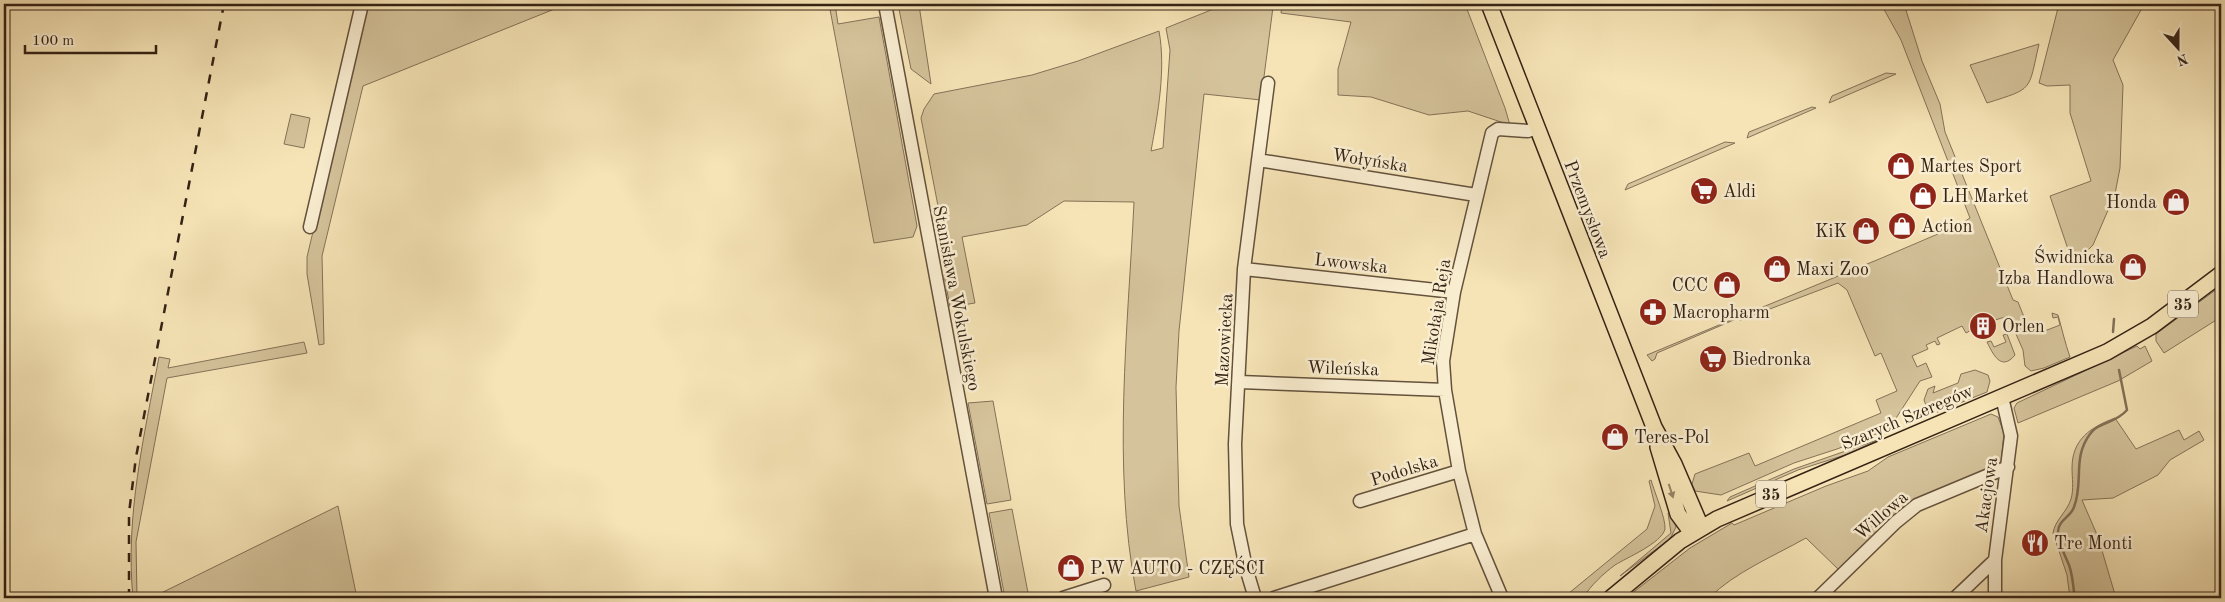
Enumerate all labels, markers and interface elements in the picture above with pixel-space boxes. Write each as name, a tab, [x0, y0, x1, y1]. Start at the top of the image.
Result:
scale bar	[25, 22, 156, 54]
north arrow	[2152, 22, 2202, 72]
text: 100 m	[32, 34, 74, 49]
text: N	[2175, 51, 2190, 68]
street label: Wołyńska	[1331, 146, 1409, 176]
shop icon: Martes Sport	[1886, 151, 1916, 181]
street label: Przemysłowa	[1560, 158, 1614, 261]
place label: Martes Sport	[1920, 158, 2022, 176]
supermarket icon: Aldi	[1689, 176, 1719, 206]
shop icon: LH Market	[1908, 181, 1938, 211]
place label: Aldi	[1723, 183, 1756, 201]
shop icon: Honda	[2161, 187, 2191, 217]
place label: LH Market	[1942, 188, 2029, 206]
place label: Honda	[2106, 194, 2157, 212]
street label: Stanisława Wokulskiego	[929, 204, 983, 393]
shop icon: Action	[1887, 211, 1917, 241]
shop icon: KiK	[1851, 216, 1881, 246]
place label: Action	[1921, 218, 1973, 236]
place label: KiK	[1815, 223, 1847, 241]
place label: Świdnicka Izba Handlowa	[1998, 244, 2114, 288]
street label: Lwowska	[1313, 251, 1389, 277]
shop icon: Świdnicka Izba Handlowa	[2118, 252, 2148, 282]
shop icon: Maxi Zoo	[1762, 254, 1792, 284]
street label: Mikołaja Reja	[1420, 258, 1454, 367]
place label: Maxi Zoo	[1796, 261, 1869, 279]
shop icon: CCC	[1712, 270, 1742, 300]
place label: CCC	[1672, 277, 1708, 295]
road number: 35	[2168, 290, 2198, 318]
street label: Mazowiecka	[1214, 293, 1236, 387]
pharmacy icon: Macropharm	[1638, 297, 1668, 327]
place label: Macropharm	[1672, 304, 1770, 322]
building icon: Orlen	[1968, 311, 1998, 341]
place label: Orlen	[2002, 318, 2045, 336]
supermarket icon: Biedronka	[1698, 344, 1728, 374]
place label: Biedronka	[1732, 351, 1811, 369]
street label: Wileńska	[1307, 359, 1379, 379]
street label: Szarych Szeregów	[1838, 382, 1976, 454]
shop icon: Teres-Pol	[1600, 422, 1630, 452]
place label: Teres-Pol	[1634, 429, 1709, 447]
street label: Podolska	[1368, 452, 1440, 490]
street label: Akacjowa	[1973, 456, 2001, 534]
road number: 35	[1756, 480, 1786, 508]
one-way arrow	[1667, 484, 1675, 499]
street label: Willowa	[1852, 488, 1912, 544]
restaurant icon: Tre Monti	[2020, 528, 2050, 558]
place label: Tre Monti	[2054, 535, 2133, 553]
shop icon: P.W AUTO - CZĘŚCI	[1056, 553, 1086, 583]
place label: P.W AUTO - CZĘŚCI	[1090, 555, 1265, 578]

